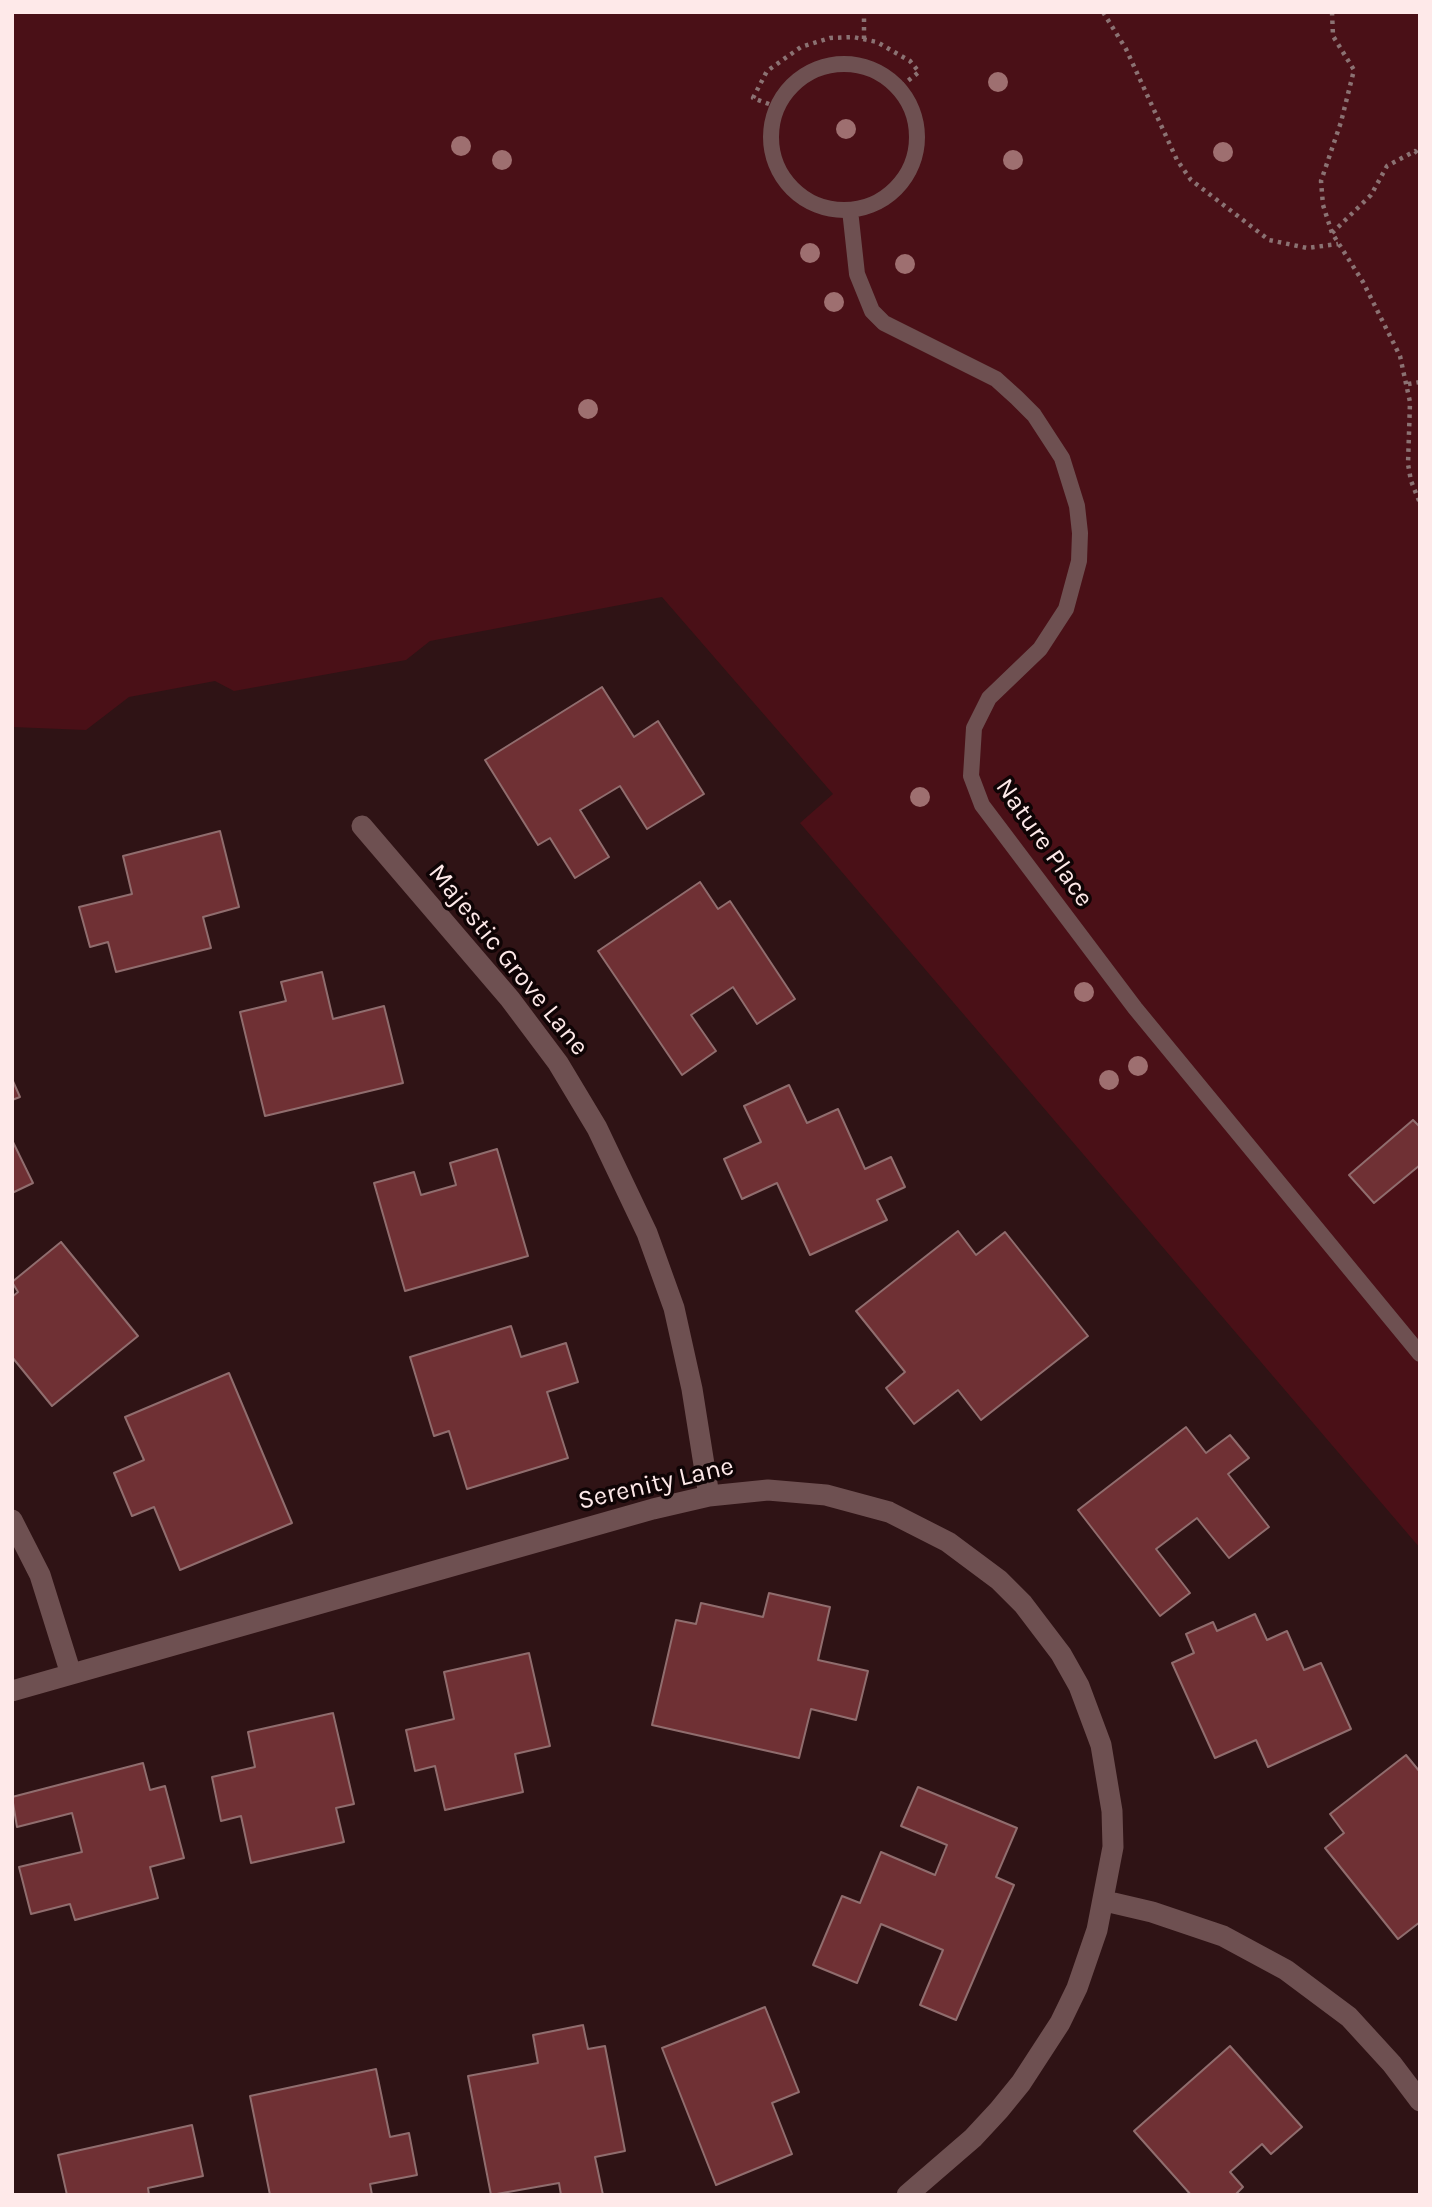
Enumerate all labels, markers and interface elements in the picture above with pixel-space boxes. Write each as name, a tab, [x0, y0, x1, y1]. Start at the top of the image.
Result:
street label: Nature Place	[988, 773, 1100, 913]
street label: Majestic Grove Lane	[421, 858, 595, 1062]
street label: Serenity Lane	[575, 1451, 737, 1517]

